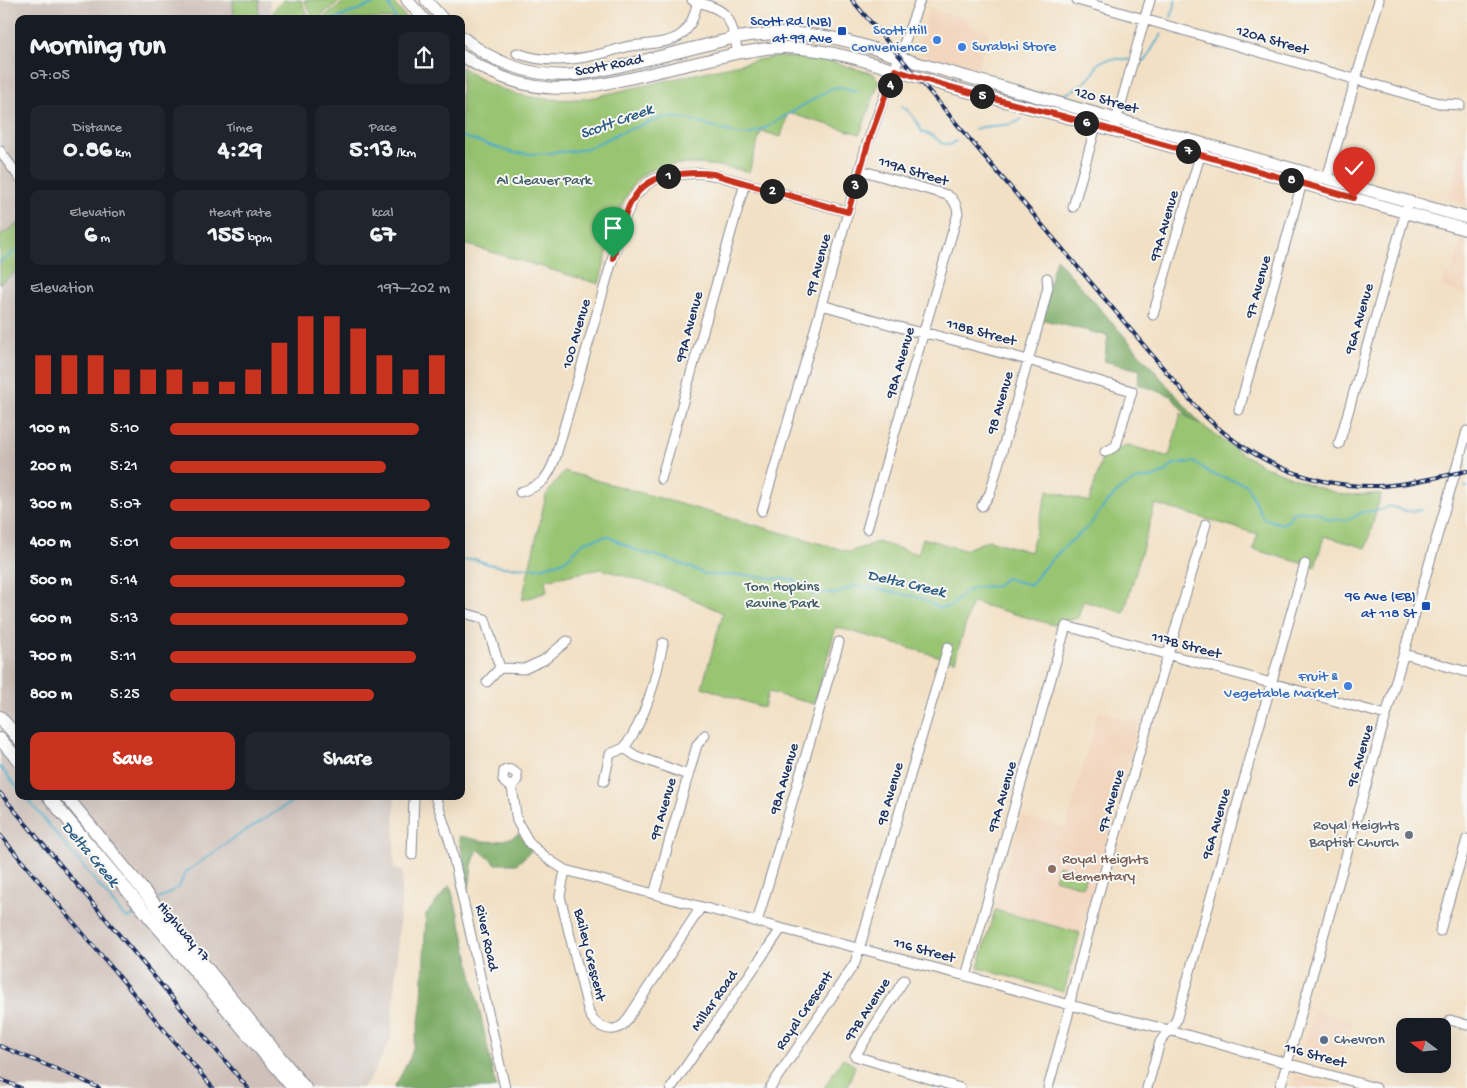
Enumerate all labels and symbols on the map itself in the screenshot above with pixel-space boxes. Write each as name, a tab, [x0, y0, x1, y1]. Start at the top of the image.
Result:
place label: Scott Rd (NB) at 99 Ave	[750, 13, 832, 48]
place label: Scott Hill Convenience	[852, 22, 927, 57]
street label: 120A Street	[1233, 22, 1312, 60]
marker: Scott Rd (NB) at 99 Ave	[836, 25, 848, 37]
marker: Scott Hill Convenience	[931, 34, 943, 46]
place label: Surabhi Store	[972, 38, 1057, 56]
marker: Surabhi Store	[956, 41, 968, 53]
street label: Scott Road	[574, 50, 645, 81]
pin: 4	[878, 72, 902, 98]
street label: 120 Street	[1071, 83, 1142, 119]
pin: 5	[970, 84, 994, 108]
water label: Scott Creek	[578, 100, 658, 145]
pin: 6	[1074, 110, 1098, 136]
pin: 7	[1176, 138, 1200, 164]
pin	[1333, 147, 1375, 198]
street label: 119A Street	[875, 153, 952, 192]
pin: 1	[656, 164, 680, 188]
pin: 8	[1278, 168, 1304, 192]
park label: Al Cleaver Park	[496, 172, 593, 190]
pin: 3	[842, 174, 868, 198]
pin: 2	[760, 178, 784, 204]
street label: 97A Avenue	[1146, 188, 1184, 264]
pin	[592, 207, 634, 258]
street label: 99 Avenue	[802, 232, 836, 299]
street label: 97 Avenue	[1242, 254, 1276, 321]
street label: 96A Avenue	[1341, 281, 1379, 357]
street label: 99A Avenue	[672, 289, 708, 365]
street label: 100 Avenue	[558, 297, 596, 372]
street label: 118B Street	[943, 315, 1020, 351]
street label: 98A Avenue	[882, 325, 920, 402]
street label: 98 Avenue	[983, 369, 1019, 437]
water label: Delta Creek	[865, 567, 949, 604]
park label: Tom Hopkins Ravine Park	[744, 578, 820, 613]
place label: 96 Ave (EB) at 118 St	[1344, 588, 1418, 623]
marker: 96 Ave (EB) at 118 St	[1420, 600, 1432, 612]
street label: 117B Street	[1148, 628, 1224, 664]
place label: Fruit & Vegetable Market	[1223, 668, 1340, 703]
marker: Fruit & Vegetable Market	[1342, 680, 1354, 692]
street label: 96 Avenue	[1343, 723, 1379, 790]
street label: 98A Avenue	[766, 741, 804, 818]
street label: 97A Avenue	[984, 759, 1022, 835]
street label: 98 Avenue	[873, 760, 909, 828]
street label: 97 Avenue	[1094, 768, 1130, 835]
street label: 99 Avenue	[646, 776, 681, 843]
street label: 96A Avenue	[1198, 786, 1236, 862]
place label: Royal Heights Baptist Church	[1308, 817, 1399, 852]
water label: Delta Creek	[56, 818, 123, 893]
marker: Royal Heights Baptist Church	[1403, 829, 1415, 841]
place label: Royal Heights Elementary	[1062, 851, 1148, 886]
marker: Royal Heights Elementary	[1046, 863, 1058, 875]
street label: Highway 17	[153, 898, 214, 967]
street label: River Road	[470, 903, 502, 974]
street label: Bailey Crescent	[569, 906, 610, 1005]
street label: 116 Street	[890, 934, 959, 968]
street label: Millar Road	[687, 966, 743, 1035]
street label: Royal Crescent	[772, 967, 839, 1054]
street label: 97B Avenue	[840, 975, 895, 1046]
north arrow	[1396, 1018, 1451, 1072]
place label: Chevron	[1334, 1031, 1385, 1049]
marker: Chevron	[1318, 1034, 1330, 1046]
street label: 116 Street	[1281, 1039, 1350, 1073]

